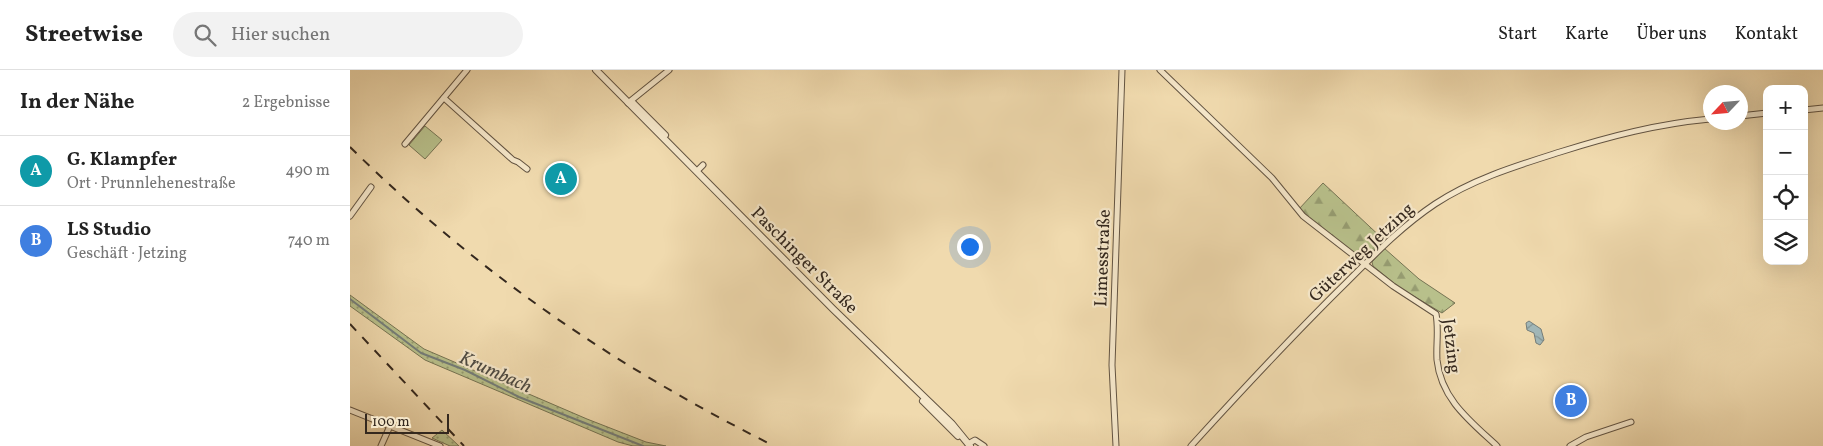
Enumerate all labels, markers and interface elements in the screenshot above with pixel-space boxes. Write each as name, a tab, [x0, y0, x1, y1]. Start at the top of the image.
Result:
search box	[173, 12, 523, 57]
text: Streetwise	[25, 18, 143, 52]
icon: search	[191, 21, 219, 49]
text: Hier suchen	[231, 22, 330, 48]
text: Start	[1498, 22, 1537, 47]
text: Karte	[1565, 22, 1609, 47]
text: Über uns	[1637, 22, 1707, 47]
text: Kontakt	[1735, 22, 1798, 47]
north arrow	[1703, 85, 1748, 130]
map controls	[1763, 85, 1808, 265]
button: +	[1763, 85, 1808, 130]
text: In der Nähe	[20, 88, 135, 117]
text: 2 Ergebnisse	[242, 92, 330, 114]
button: −	[1763, 130, 1808, 175]
text: G. Klampfer	[67, 147, 177, 173]
text: A	[30, 160, 42, 182]
text: 490 m	[285, 160, 330, 182]
pin: A	[545, 160, 577, 198]
text: Ort · Prunnlehenestraße	[67, 173, 236, 195]
button: locate	[1763, 175, 1808, 220]
street label: Güterweg Jetzing	[1304, 198, 1420, 309]
street label: Paschinger Straße	[745, 202, 863, 320]
street label: Limesstraße	[1089, 209, 1118, 307]
text: LS Studio	[67, 217, 151, 243]
button: layers	[1763, 220, 1808, 265]
text: B	[31, 230, 41, 252]
text: 740 m	[288, 230, 330, 252]
your location	[957, 234, 983, 260]
text: Geschäft · Jetzing	[67, 243, 187, 265]
street label: Jetzing	[1435, 317, 1466, 375]
water label: Krumbach	[455, 345, 536, 400]
pin: B	[1555, 382, 1587, 420]
scale bar	[365, 411, 449, 434]
text: 100 m	[372, 413, 410, 432]

